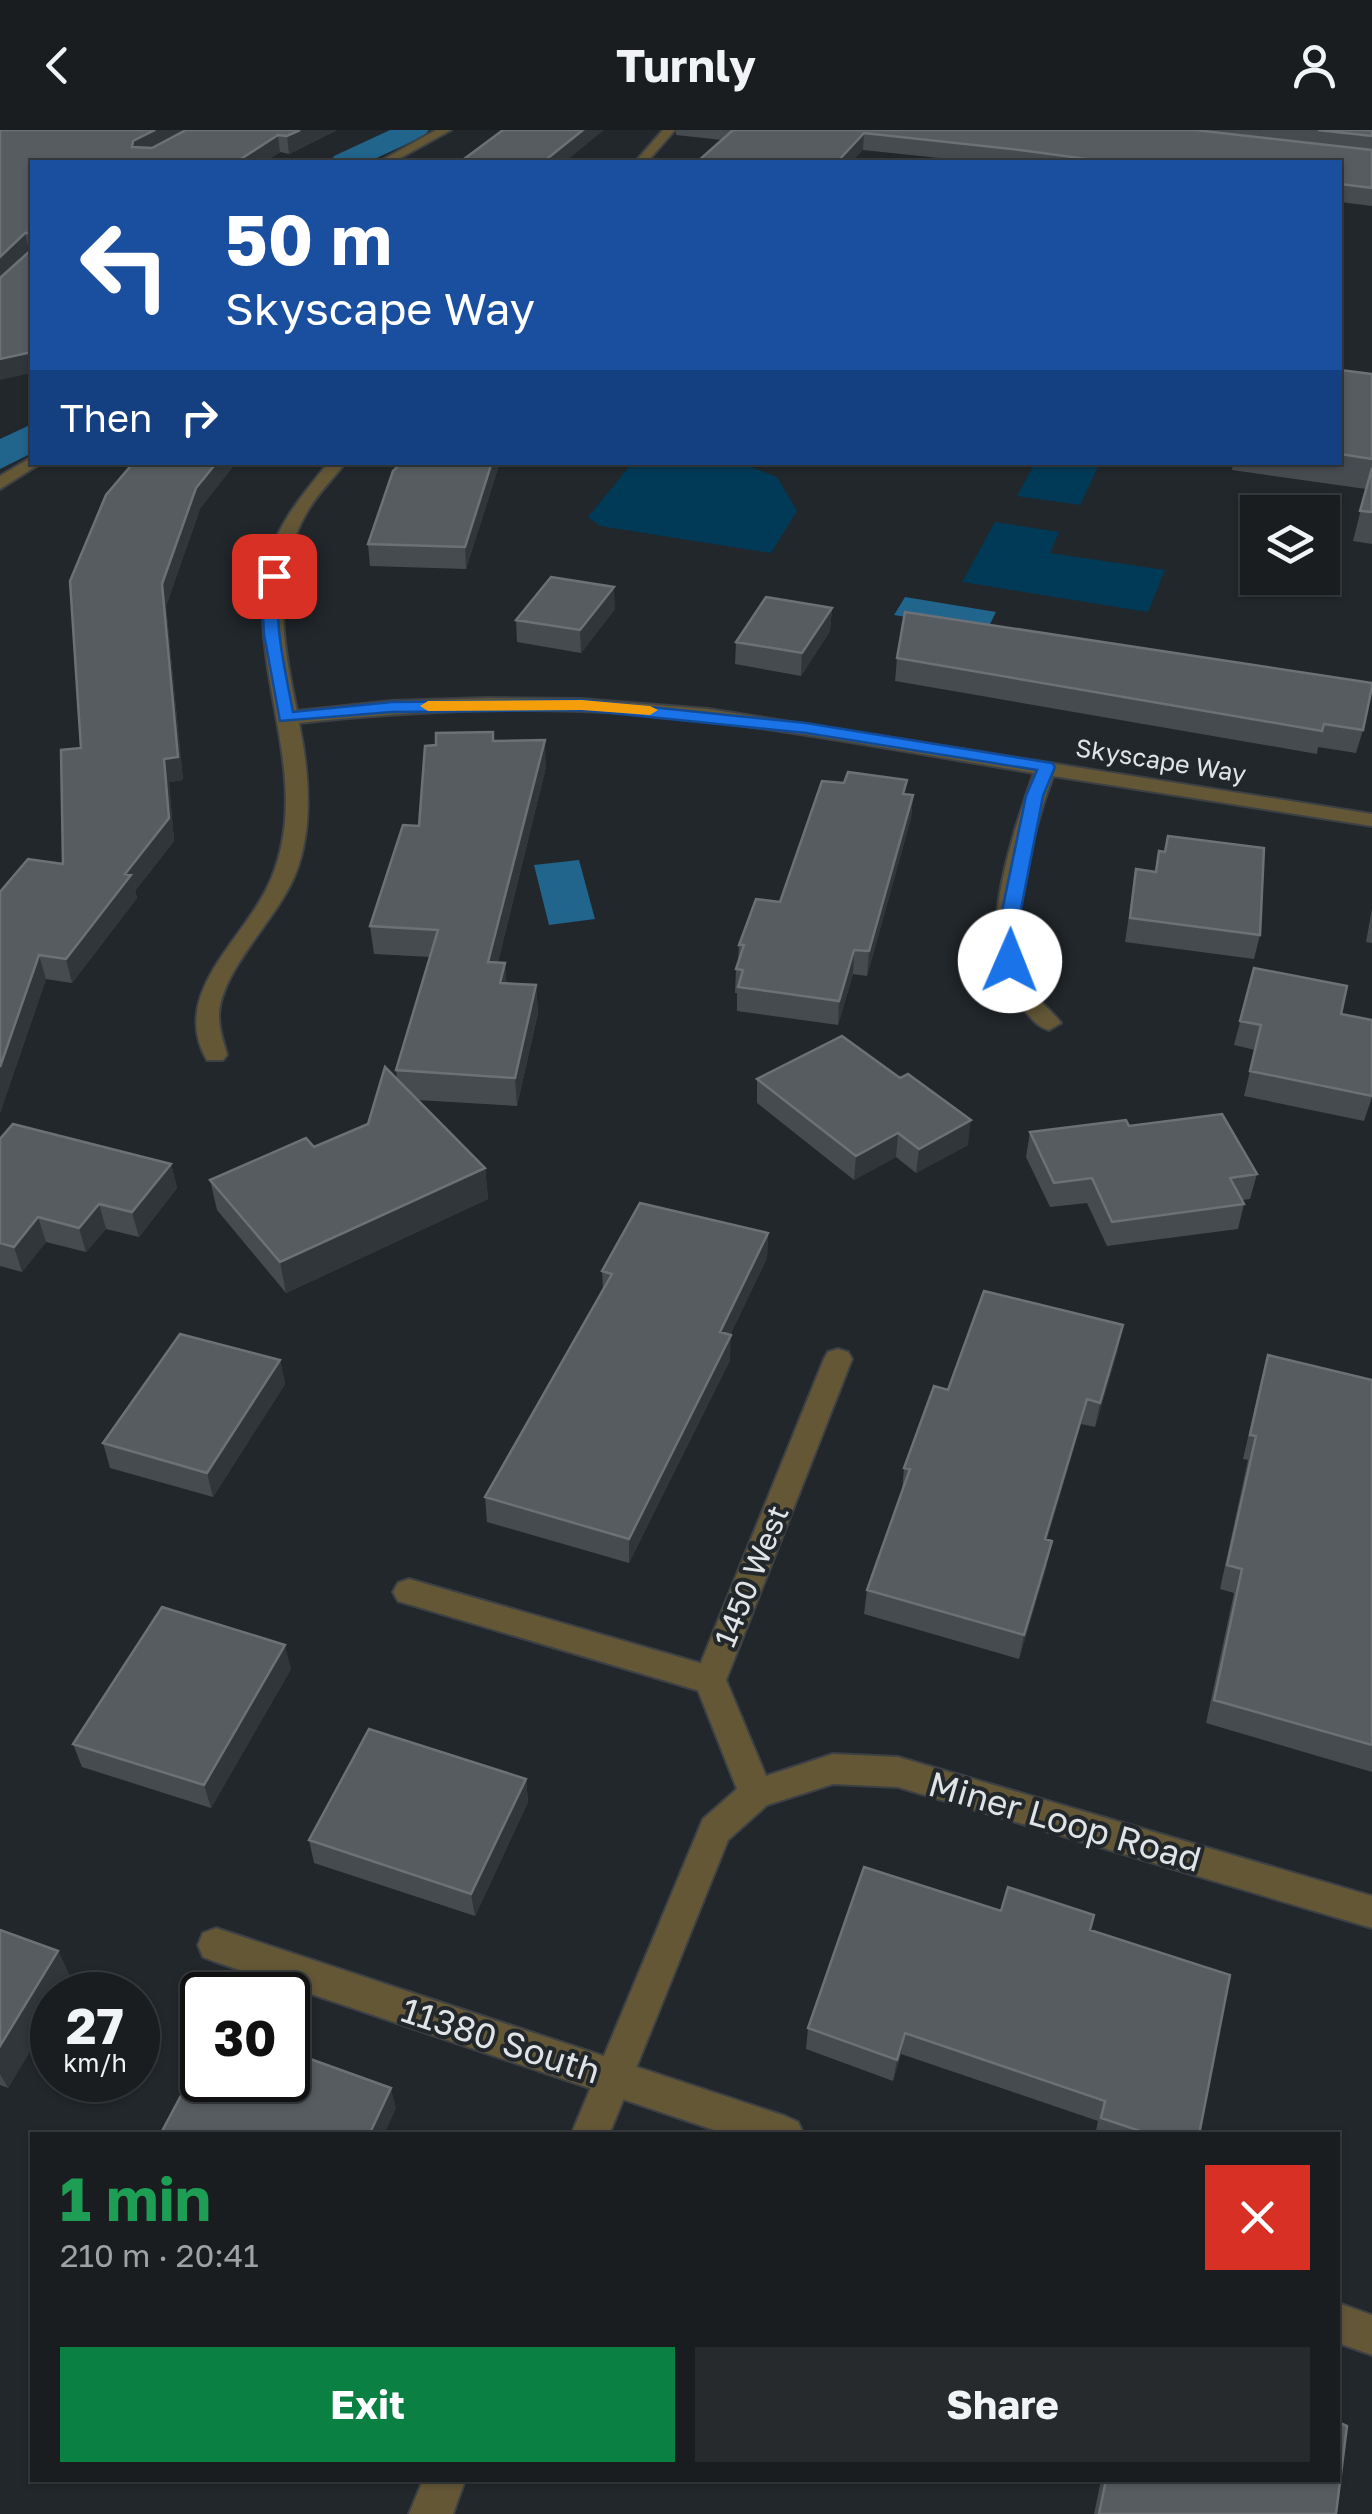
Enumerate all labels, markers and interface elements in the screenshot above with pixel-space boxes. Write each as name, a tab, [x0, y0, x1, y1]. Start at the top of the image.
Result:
icon: back	[30, 38, 85, 93]
text: Turnly	[616, 38, 756, 92]
icon: person	[1287, 38, 1342, 93]
text: 50 m	[225, 196, 392, 280]
icon: left	[60, 200, 190, 330]
text: Skyscape Way	[225, 281, 535, 335]
icon: right	[172, 390, 227, 445]
text: Then	[60, 395, 152, 440]
map controls	[1240, 495, 1340, 595]
button: layers	[1240, 495, 1340, 595]
pin	[232, 534, 317, 619]
icon: arrive	[247, 549, 302, 604]
street label: Skyscape Way	[1074, 731, 1248, 789]
position arrow	[958, 909, 1062, 1013]
street label: 1450 West	[706, 1500, 796, 1652]
street label: Miner Loop Road	[924, 1762, 1206, 1880]
speed limit sign: 30	[180, 1972, 310, 2102]
street label: 11380 South	[396, 1988, 606, 2092]
text: 27	[66, 1995, 124, 2055]
text: km/h	[63, 2047, 127, 2078]
text: 1 min	[60, 2162, 211, 2234]
button: close	[1205, 2165, 1310, 2270]
text: 210 m · 20:41	[60, 2236, 259, 2274]
button: Exit	[60, 2347, 675, 2462]
button: Share	[695, 2347, 1310, 2462]

